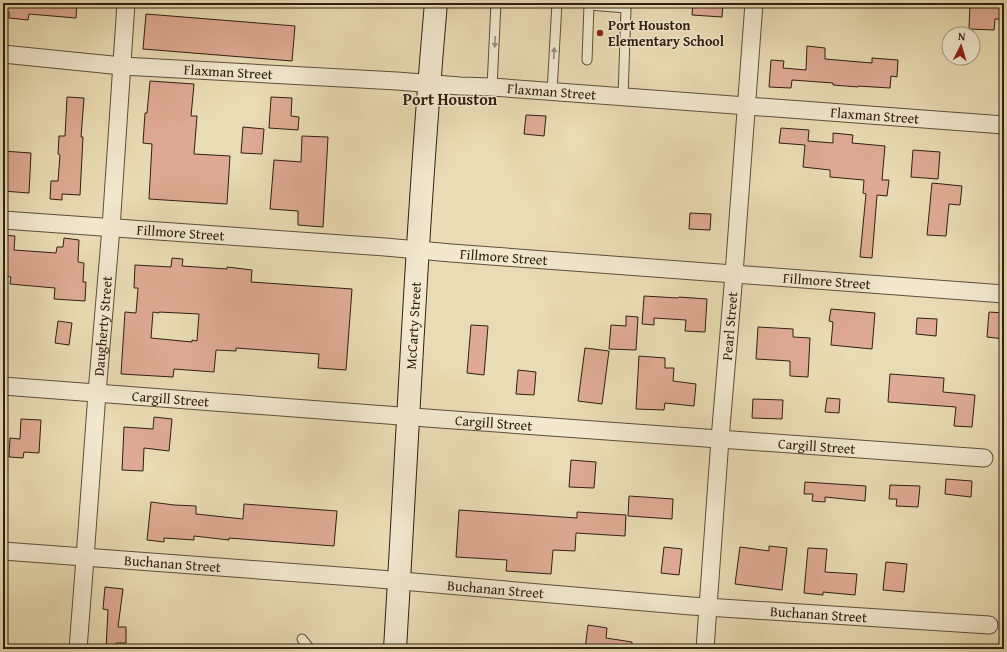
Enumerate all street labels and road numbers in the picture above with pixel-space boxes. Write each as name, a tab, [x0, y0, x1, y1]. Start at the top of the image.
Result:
street label: Flaxman Street	[183, 59, 273, 84]
street label: Flaxman Street	[506, 78, 597, 105]
street label: Flaxman Street	[830, 102, 920, 129]
street label: Fillmore Street	[136, 219, 225, 246]
street label: Fillmore Street	[459, 244, 548, 270]
street label: Fillmore Street	[782, 268, 871, 294]
street label: Daugherty Street	[88, 275, 117, 377]
street label: McCarty Street	[401, 281, 426, 370]
street label: Pearl Street	[717, 291, 742, 361]
street label: Cargill Street	[131, 386, 210, 412]
street label: Cargill Street	[454, 410, 533, 436]
street label: Cargill Street	[777, 433, 856, 459]
street label: Buchanan Street	[123, 550, 222, 577]
street label: Buchanan Street	[446, 575, 545, 603]
street label: Buchanan Street	[770, 601, 868, 627]

